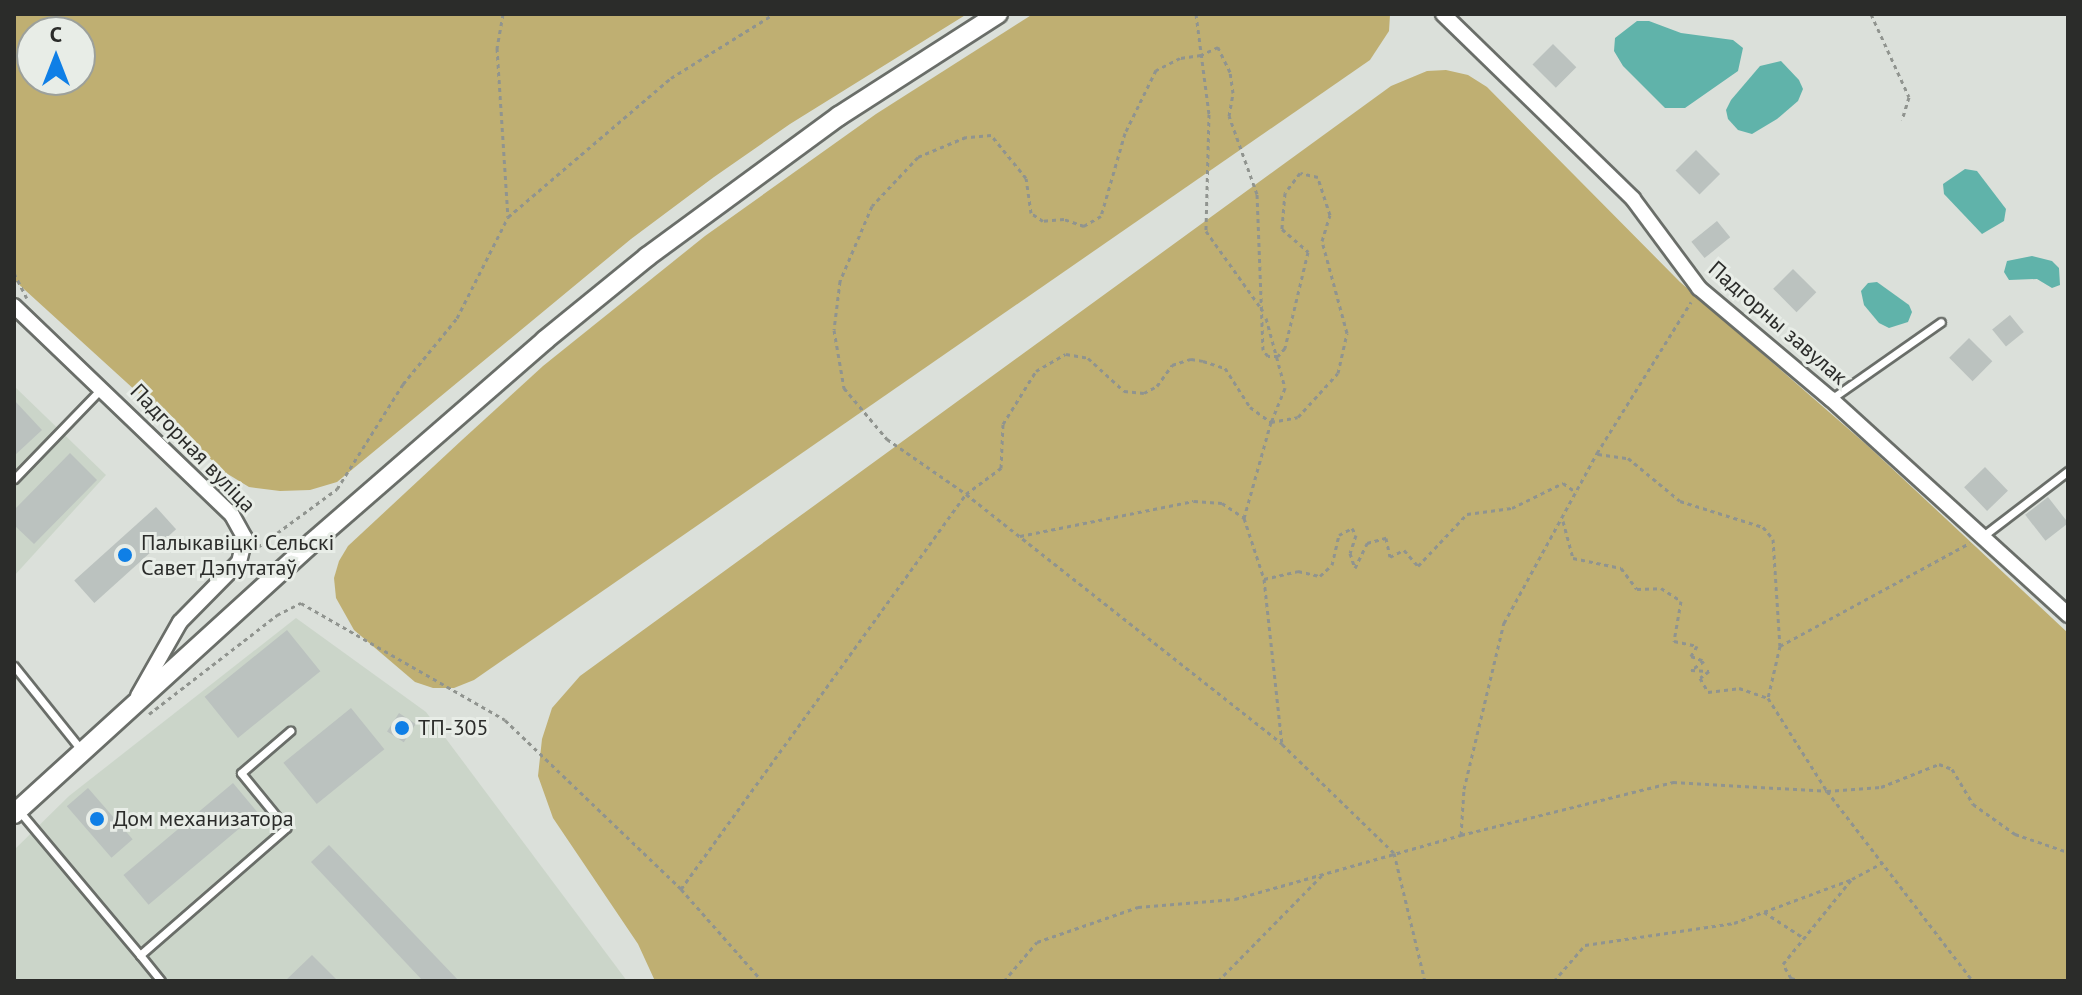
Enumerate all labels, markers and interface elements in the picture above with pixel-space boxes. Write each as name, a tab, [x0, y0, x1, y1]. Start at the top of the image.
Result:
north arrow	[16, 16, 96, 96]
text: С	[50, 20, 62, 48]
street label: Падгорны завулак	[1703, 256, 1853, 390]
street label: Падгорная вуліца	[125, 378, 261, 518]
place label: Палыкавіцкі Сельскі Савет Дэпутатаў	[141, 529, 334, 580]
marker: Палыкавіцкі Сельскі Савет Дэпутатаў	[116, 546, 134, 564]
place label: ТП-305	[418, 715, 489, 741]
marker: ТП-305	[393, 719, 411, 737]
place label: Дом механизатора	[113, 806, 294, 832]
marker: Дом механизатора	[88, 810, 106, 828]

